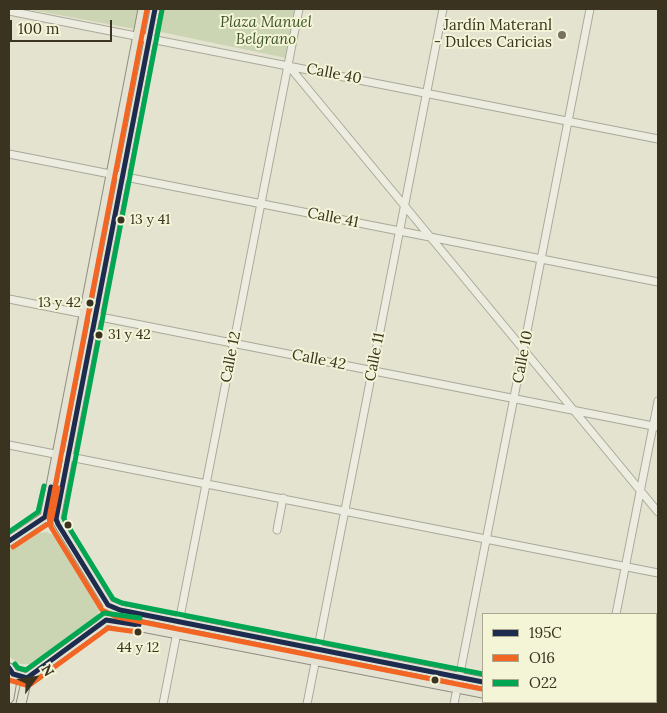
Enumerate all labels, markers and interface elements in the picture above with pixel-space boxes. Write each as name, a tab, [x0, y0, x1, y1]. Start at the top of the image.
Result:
scale bar	[12, 10, 115, 42]
park label: Plaza Manuel Belgrano	[220, 14, 312, 49]
place label: Jardín Materanl - Dulces Caricias	[434, 17, 552, 52]
text: 100 m	[18, 19, 59, 38]
marker: Jardín Materanl - Dulces Caricias	[556, 29, 568, 41]
street label: Calle 40	[305, 60, 363, 88]
street label: Calle 41	[306, 204, 360, 232]
place label: 13 y 41	[130, 212, 170, 228]
marker: 13 y 41	[116, 215, 126, 225]
place label: 13 y 42	[38, 295, 81, 311]
marker: 13 y 42	[85, 298, 95, 308]
place label: 31 y 42	[108, 327, 151, 343]
street label: Calle 10	[509, 329, 537, 385]
marker: 31 y 42	[94, 330, 104, 340]
street label: Calle 12	[217, 330, 245, 384]
street label: Calle 11	[361, 331, 389, 383]
street label: Calle 42	[290, 346, 348, 374]
unlabelled marker	[63, 520, 73, 530]
legend	[482, 613, 657, 703]
text: 195C	[529, 623, 562, 642]
marker: 44 y 12	[133, 627, 143, 637]
place label: 44 y 12	[117, 640, 159, 656]
text: O16	[529, 648, 555, 667]
north arrow	[10, 653, 60, 703]
text: N	[37, 661, 58, 680]
text: O22	[529, 673, 557, 692]
unlabelled marker	[430, 675, 440, 685]

